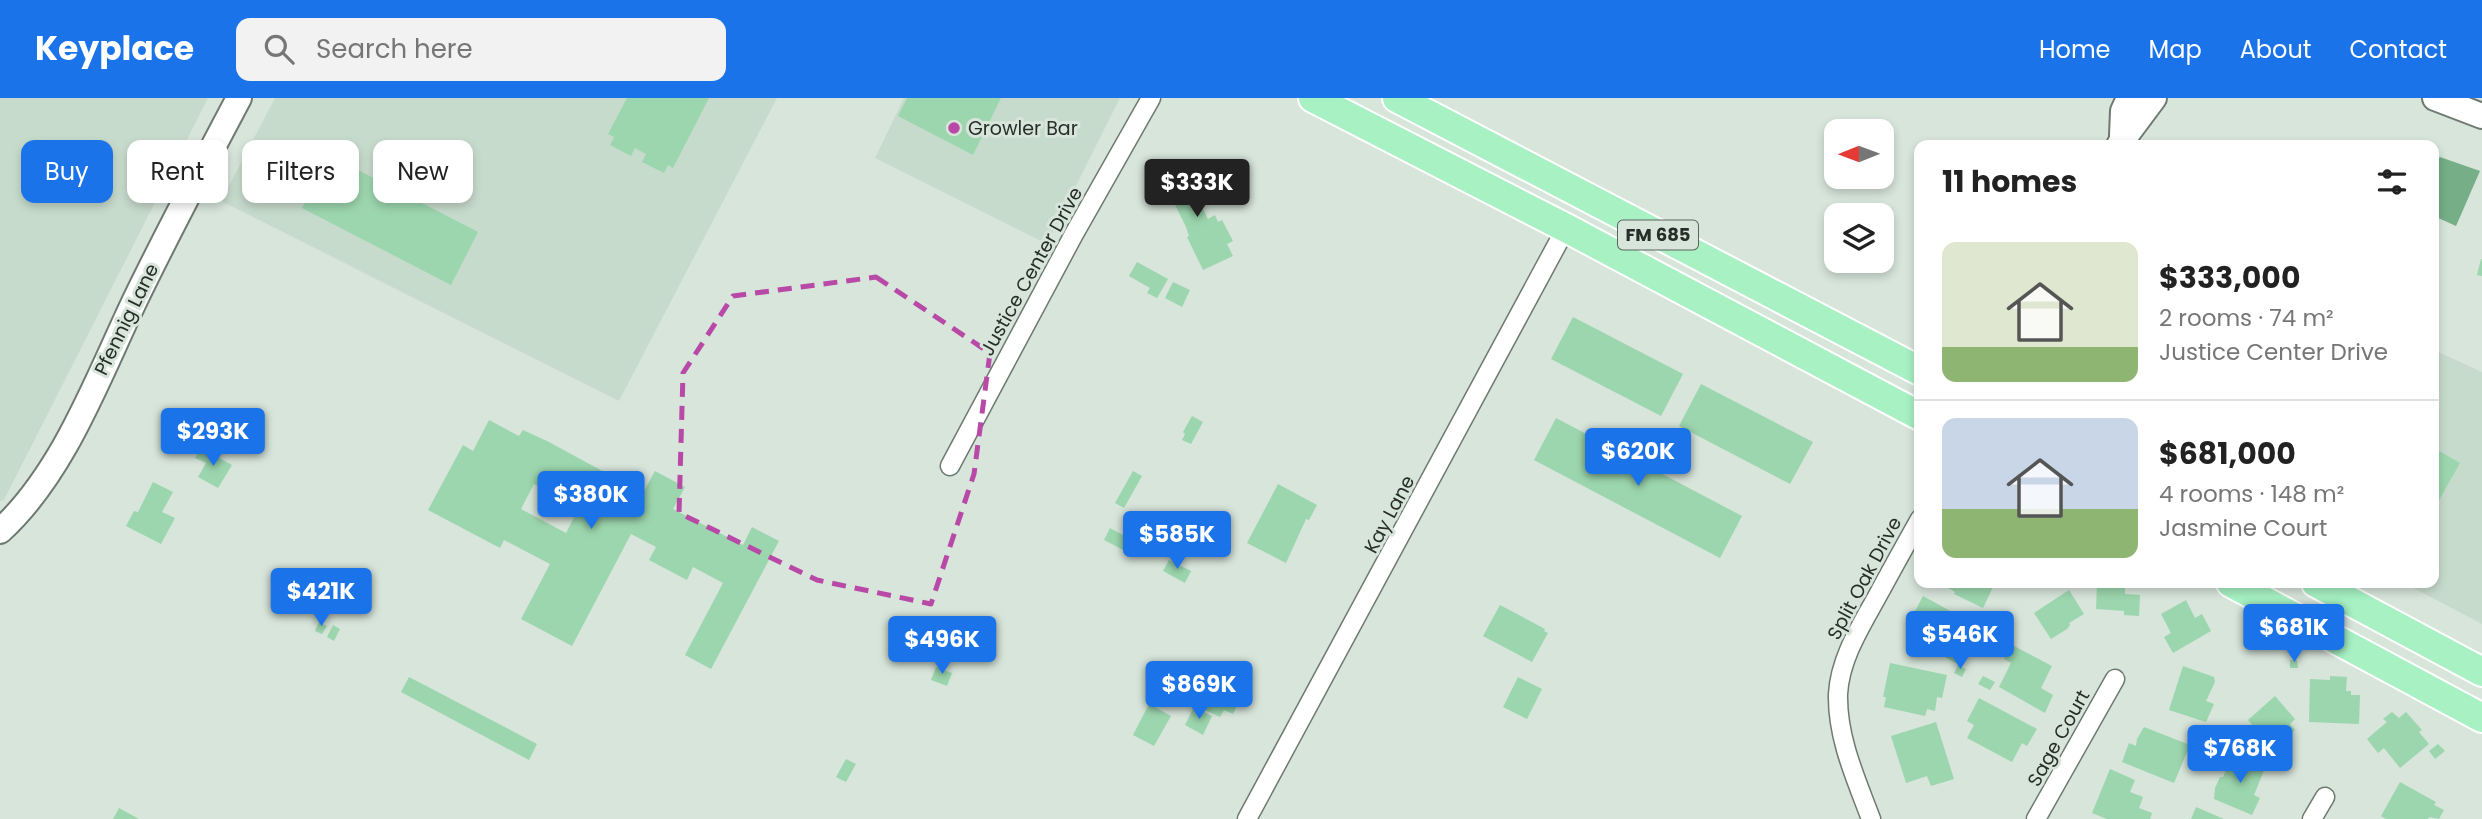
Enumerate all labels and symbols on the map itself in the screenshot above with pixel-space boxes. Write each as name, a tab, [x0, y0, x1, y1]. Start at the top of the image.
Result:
place label: Growler Bar	[968, 115, 1078, 142]
north arrow	[1824, 119, 1894, 189]
marker: Growler Bar	[946, 120, 962, 136]
pin: $333K	[1148, 159, 1246, 219]
street label: Justice Center Drive	[974, 182, 1089, 361]
road number: FM 685	[1618, 220, 1698, 250]
street label: Pfennig Lane	[88, 259, 165, 379]
pin: $293K	[164, 408, 262, 468]
pin: $620K	[1589, 428, 1687, 488]
street label: Kay Lane	[1358, 470, 1421, 558]
pin: $380K	[542, 472, 640, 531]
pin: $585K	[1128, 512, 1226, 571]
street label: Split Oak Drive	[1821, 512, 1908, 644]
pin: $421K	[272, 568, 370, 628]
pin: $681K	[2245, 604, 2343, 664]
pin: $546K	[1911, 612, 2009, 671]
pin: $496K	[893, 616, 991, 676]
pin: $869K	[1150, 662, 1248, 721]
street label: Sage Court	[2021, 685, 2096, 791]
pin: $768K	[2191, 726, 2289, 785]

